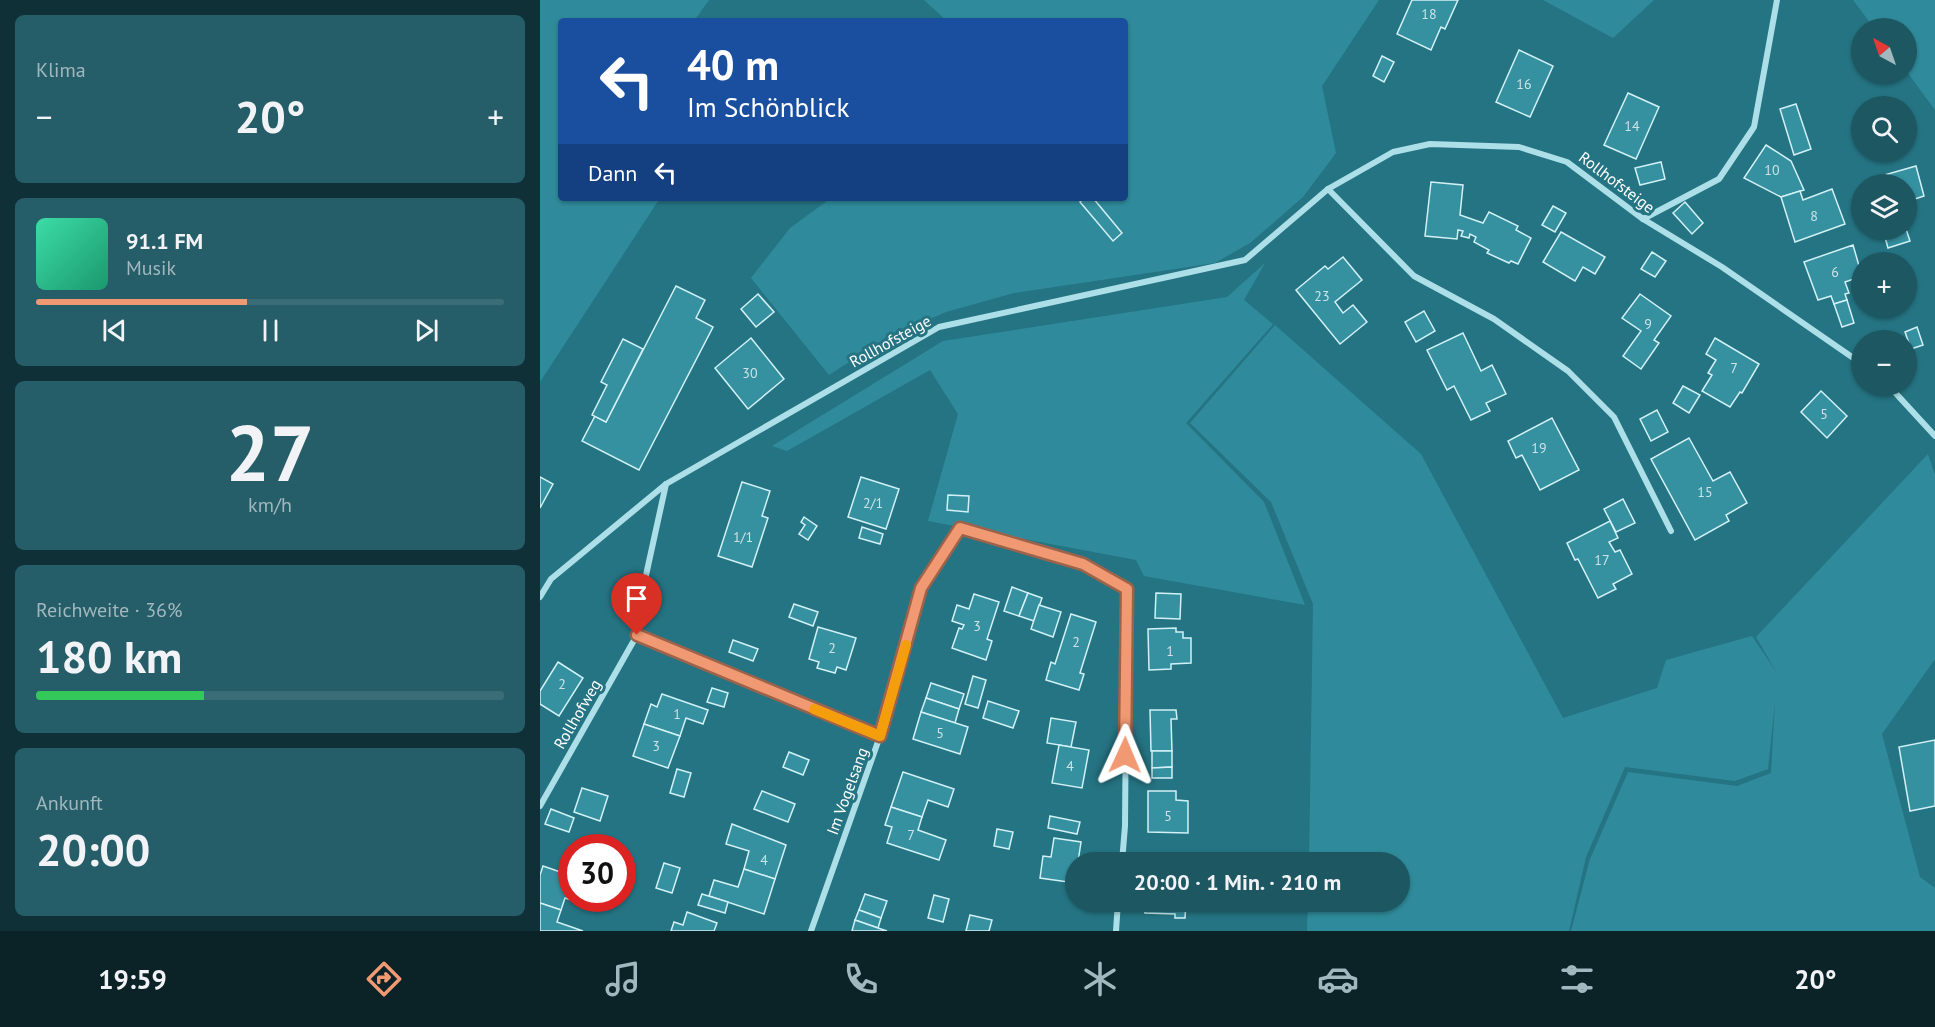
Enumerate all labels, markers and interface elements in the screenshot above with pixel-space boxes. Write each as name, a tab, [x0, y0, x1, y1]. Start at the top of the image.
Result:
house number: 18	[1421, 5, 1437, 23]
north arrow	[1851, 18, 1917, 84]
map controls	[1851, 18, 1917, 396]
text: 40 m	[687, 37, 779, 92]
icon: left	[588, 42, 666, 120]
text: Klima	[36, 57, 86, 83]
house number: 16	[1516, 75, 1532, 93]
text: 20°	[235, 87, 305, 145]
text: Im Schönblick	[687, 90, 849, 124]
text: −	[36, 95, 53, 138]
text: +	[487, 95, 504, 138]
button: search	[1851, 96, 1917, 162]
house number: 14	[1624, 117, 1640, 135]
street label: Rollhofsteige	[1575, 147, 1659, 217]
icon: left	[649, 156, 682, 189]
text: Dann	[588, 159, 637, 187]
house number: 10	[1764, 161, 1780, 179]
button: layers	[1851, 174, 1917, 240]
house number: 8	[1810, 207, 1818, 225]
text: 91.1 FM	[126, 227, 203, 255]
button: +	[1851, 252, 1917, 318]
text: Musik	[126, 255, 176, 281]
house number: 6	[1831, 263, 1839, 281]
house number: 23	[1314, 287, 1330, 305]
street label: Rollhofsteige	[846, 310, 934, 372]
icon: previous	[98, 314, 131, 347]
icon: pause	[254, 314, 287, 347]
icon: next	[410, 314, 443, 347]
house number: 9	[1644, 315, 1652, 333]
button: −	[1851, 330, 1917, 396]
house number: 7	[1730, 359, 1738, 377]
house number: 30	[742, 364, 758, 382]
text: 27	[226, 402, 314, 503]
house number: 5	[1820, 405, 1828, 423]
house number: 19	[1531, 439, 1547, 457]
house number: 15	[1697, 483, 1713, 501]
text: km/h	[248, 492, 292, 518]
house number: 2/1	[863, 494, 883, 512]
house number: 1/1	[733, 528, 753, 546]
house number: 17	[1594, 551, 1610, 569]
pin	[611, 573, 662, 635]
icon: arrive	[620, 582, 653, 615]
text: Reichweite · 36%	[36, 597, 182, 623]
house number: 3	[973, 617, 981, 635]
text: 180 km	[36, 627, 182, 685]
house number: 2	[1072, 633, 1080, 651]
house number: 2	[828, 639, 836, 657]
house number: 1	[1166, 642, 1174, 660]
house number: 2	[558, 675, 566, 693]
street label: Rollhofweg	[549, 676, 605, 752]
house number: 1	[673, 705, 681, 723]
position arrow	[1093, 723, 1157, 787]
house number: 5	[936, 724, 944, 742]
house number: 3	[652, 737, 660, 755]
street label: Im Vogelsang	[822, 745, 872, 837]
house number: 4	[1066, 757, 1074, 775]
text: Ankunft	[36, 790, 103, 816]
house number: 5	[1164, 807, 1172, 825]
text: 20:00	[36, 820, 150, 878]
house number: 7	[907, 826, 915, 844]
speed limit sign: 30	[558, 834, 636, 912]
house number: 4	[760, 851, 768, 869]
text: 20:00 · 1 Min. · 210 m	[1134, 868, 1341, 896]
icon: directions	[363, 958, 405, 1000]
icon: music	[602, 958, 644, 1000]
icon: phone	[840, 958, 882, 1000]
icon: climate	[1079, 958, 1121, 1000]
icon: car	[1317, 958, 1359, 1000]
icon: filters	[1556, 958, 1598, 1000]
text: 19:59	[98, 962, 167, 996]
text: 20°	[1794, 962, 1837, 996]

